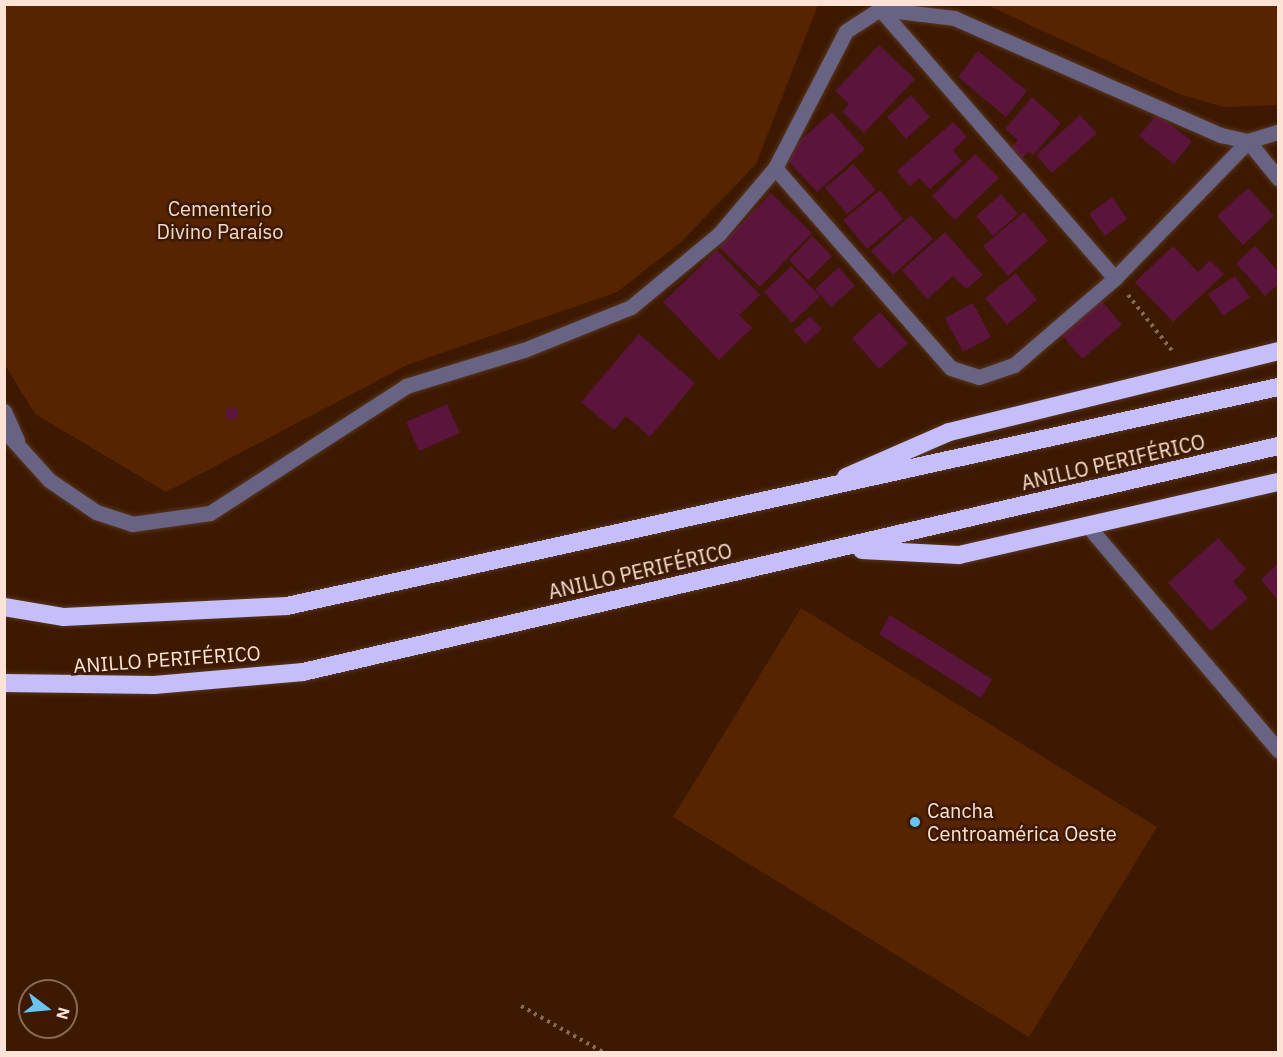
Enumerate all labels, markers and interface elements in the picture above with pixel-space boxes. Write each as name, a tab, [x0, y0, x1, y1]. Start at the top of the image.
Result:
park label: Cementerio Divino Paraíso	[156, 197, 284, 244]
street label: ANILLO PERIFÉRICO	[1019, 429, 1207, 495]
street label: ANILLO PERIFÉRICO	[546, 538, 734, 604]
street label: ANILLO PERIFÉRICO	[72, 640, 262, 678]
place label: Cancha Centroamérica Oeste	[927, 798, 1117, 845]
marker: Cancha Centroamérica Oeste	[908, 815, 922, 829]
north arrow	[18, 979, 78, 1039]
text: N	[52, 1005, 75, 1022]

